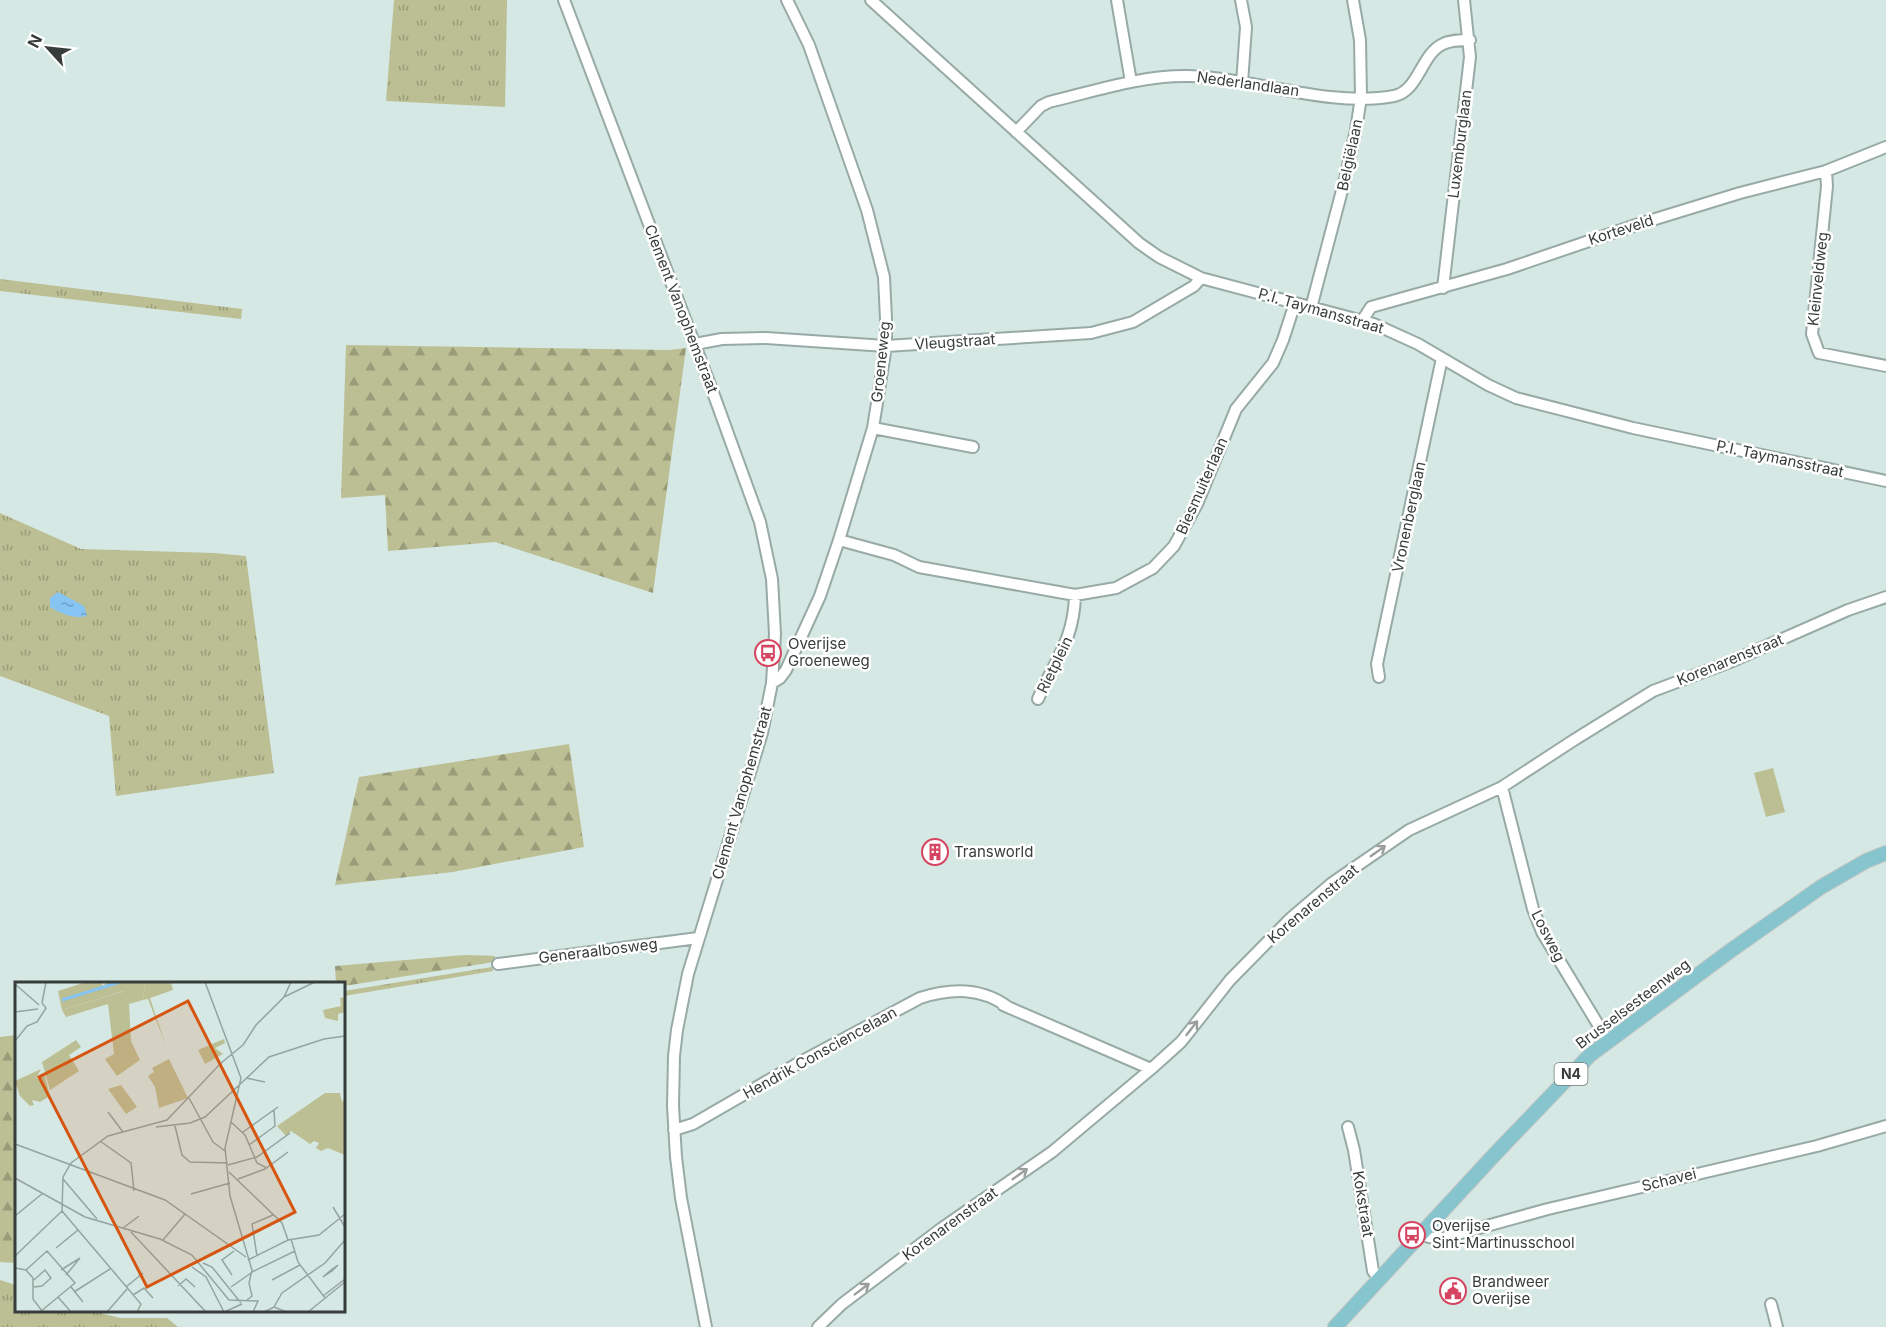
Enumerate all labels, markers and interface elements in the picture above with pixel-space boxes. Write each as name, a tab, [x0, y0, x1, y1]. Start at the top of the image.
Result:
north arrow	[18, 18, 78, 78]
text: N	[23, 31, 46, 51]
street label: Nederlandlaan	[1196, 67, 1301, 100]
street label: Luxemburglaan	[1443, 89, 1476, 199]
street label: Belgiëlaan	[1333, 117, 1366, 193]
street label: Korteveld	[1586, 210, 1656, 249]
street label: Clement Vanophemstraat	[640, 222, 722, 396]
street label: Kleinveldweg	[1803, 231, 1832, 327]
street label: P.I. Taymansstraat	[1256, 284, 1386, 338]
street label: Groeneweg	[867, 320, 894, 404]
street label: Vleugstraat	[914, 329, 996, 354]
street label: Biesmuiterlaan	[1172, 434, 1231, 537]
street label: P.I. Taymansstraat	[1715, 436, 1846, 481]
street label: Vronenberglaan	[1387, 460, 1430, 574]
street label: Korenarenstraat	[1674, 630, 1786, 690]
street label: Rietplein	[1033, 633, 1076, 696]
place label: Overijse Groeneweg	[788, 634, 870, 670]
bus stop icon: Overijse Groeneweg	[753, 638, 783, 668]
street label: Clement Vanophemstraat	[708, 704, 775, 882]
building icon: Transworld	[920, 837, 950, 867]
place label: Transworld	[954, 842, 1033, 861]
one-way arrow	[1369, 845, 1386, 857]
street label: Korenarenstraat	[1263, 860, 1362, 947]
street label: Losweg	[1527, 907, 1569, 965]
street label: Generaalbosweg	[537, 934, 659, 967]
street label: Brusselsesteenweg	[1572, 954, 1694, 1053]
inset map	[15, 982, 345, 1312]
street label: Hendrik Consciencelaan	[739, 1002, 900, 1103]
one-way arrow	[1186, 1020, 1199, 1036]
road number: N4	[1554, 1063, 1588, 1085]
street label: Schavei	[1640, 1164, 1698, 1195]
one-way arrow	[1011, 1168, 1027, 1180]
street label: Kokstraat	[1349, 1169, 1378, 1239]
street label: Korenarenstraat	[898, 1183, 1001, 1265]
place label: Overijse Sint-Martinusschool	[1432, 1216, 1575, 1252]
bus stop icon: Overijse Sint-Martinusschool	[1397, 1220, 1427, 1250]
place label: Brandweer Overijse	[1472, 1272, 1549, 1308]
public building icon: Brandweer Overijse	[1438, 1276, 1468, 1306]
one-way arrow	[854, 1282, 870, 1295]

